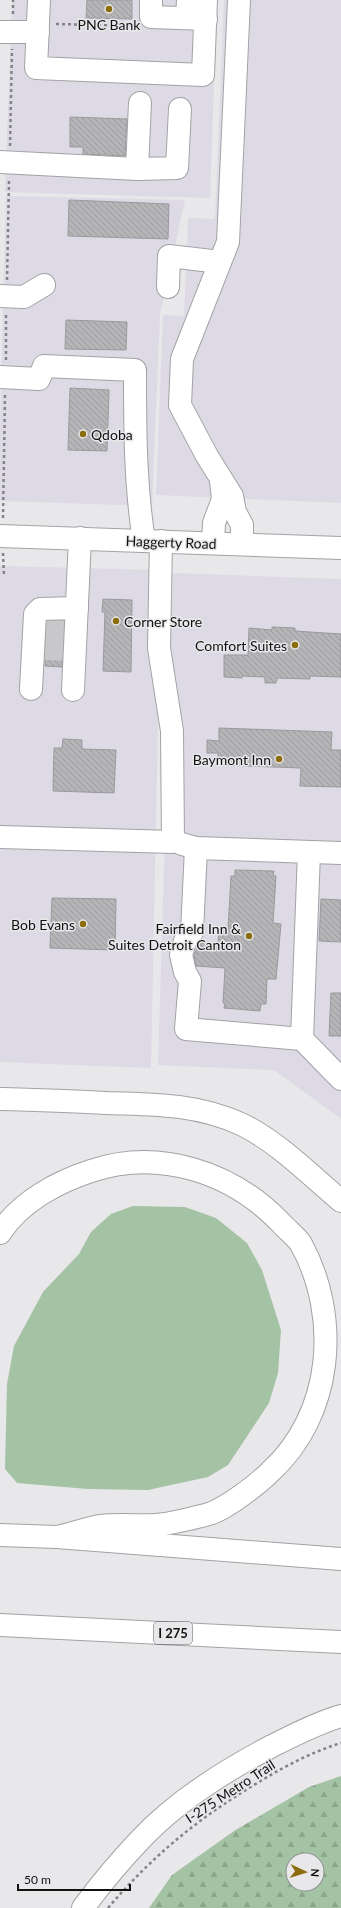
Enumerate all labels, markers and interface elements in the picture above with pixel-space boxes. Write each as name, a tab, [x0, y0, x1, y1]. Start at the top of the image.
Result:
marker: PNC Bank	[104, 4, 114, 14]
place label: PNC Bank	[78, 16, 141, 33]
place label: Qdoba	[91, 426, 133, 443]
marker: Qdoba	[78, 429, 88, 439]
street label: Haggerty Road	[125, 532, 217, 552]
place label: Corner Store	[124, 613, 202, 630]
marker: Corner Store	[111, 616, 121, 626]
place label: Comfort Suites	[195, 637, 287, 654]
marker: Comfort Suites	[290, 640, 300, 650]
place label: Baymont Inn	[193, 751, 271, 768]
marker: Baymont Inn	[274, 754, 284, 764]
place label: Bob Evans	[11, 916, 75, 933]
marker: Bob Evans	[78, 919, 88, 929]
place label: Fairfield Inn & Suites Detroit Canton	[108, 920, 241, 953]
marker: Fairfield Inn & Suites Detroit Canton	[244, 931, 254, 941]
road number: I 275	[154, 1622, 192, 1644]
street label: I-275 Metro Trail	[182, 1756, 278, 1826]
north arrow	[285, 1852, 325, 1892]
scale bar	[18, 1866, 130, 1892]
text: N	[309, 1868, 322, 1877]
text: 50 m	[24, 1872, 51, 1887]

